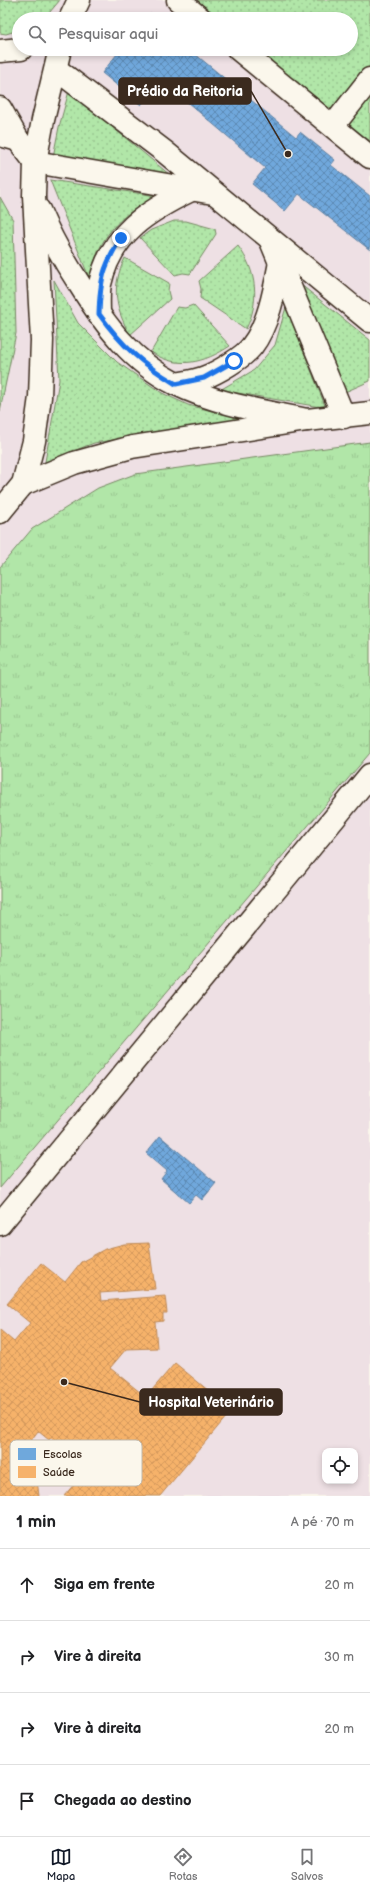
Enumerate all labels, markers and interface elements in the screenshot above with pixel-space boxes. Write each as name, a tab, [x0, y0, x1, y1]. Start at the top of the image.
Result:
search box	[12, 12, 358, 56]
icon: search	[26, 23, 48, 45]
text: Pesquisar aqui	[58, 25, 158, 44]
callout: Prédio da Reitoria	[119, 78, 251, 104]
text: Prédio da Reitoria	[127, 83, 243, 100]
route end	[112, 229, 130, 247]
route start	[225, 352, 243, 370]
callout: Hospital Veterinário	[140, 1389, 282, 1415]
text: Hospital Veterinário	[148, 1394, 274, 1411]
legend	[10, 1440, 142, 1486]
text: Escolas	[43, 1448, 82, 1461]
map controls	[322, 1448, 358, 1484]
button: locate	[322, 1448, 358, 1484]
text: Saúde	[43, 1466, 75, 1479]
text: 1 min	[16, 1512, 56, 1532]
text: A pé · 70 m	[291, 1514, 354, 1530]
icon: ahead	[16, 1574, 38, 1596]
text: Siga em frente	[54, 1575, 155, 1594]
text: 20 m	[324, 1577, 354, 1593]
icon: right	[16, 1646, 38, 1668]
text: Vire à direita	[54, 1647, 141, 1666]
text: 30 m	[324, 1649, 354, 1665]
icon: right	[16, 1718, 38, 1740]
text: Vire à direita	[54, 1719, 141, 1738]
text: 20 m	[324, 1721, 354, 1737]
icon: arrive	[16, 1790, 38, 1812]
text: Chegada ao destino	[54, 1791, 192, 1810]
tab: Mapa	[47, 1846, 75, 1883]
tab: Rotas	[169, 1846, 197, 1883]
tab: Salvos	[291, 1846, 323, 1883]

